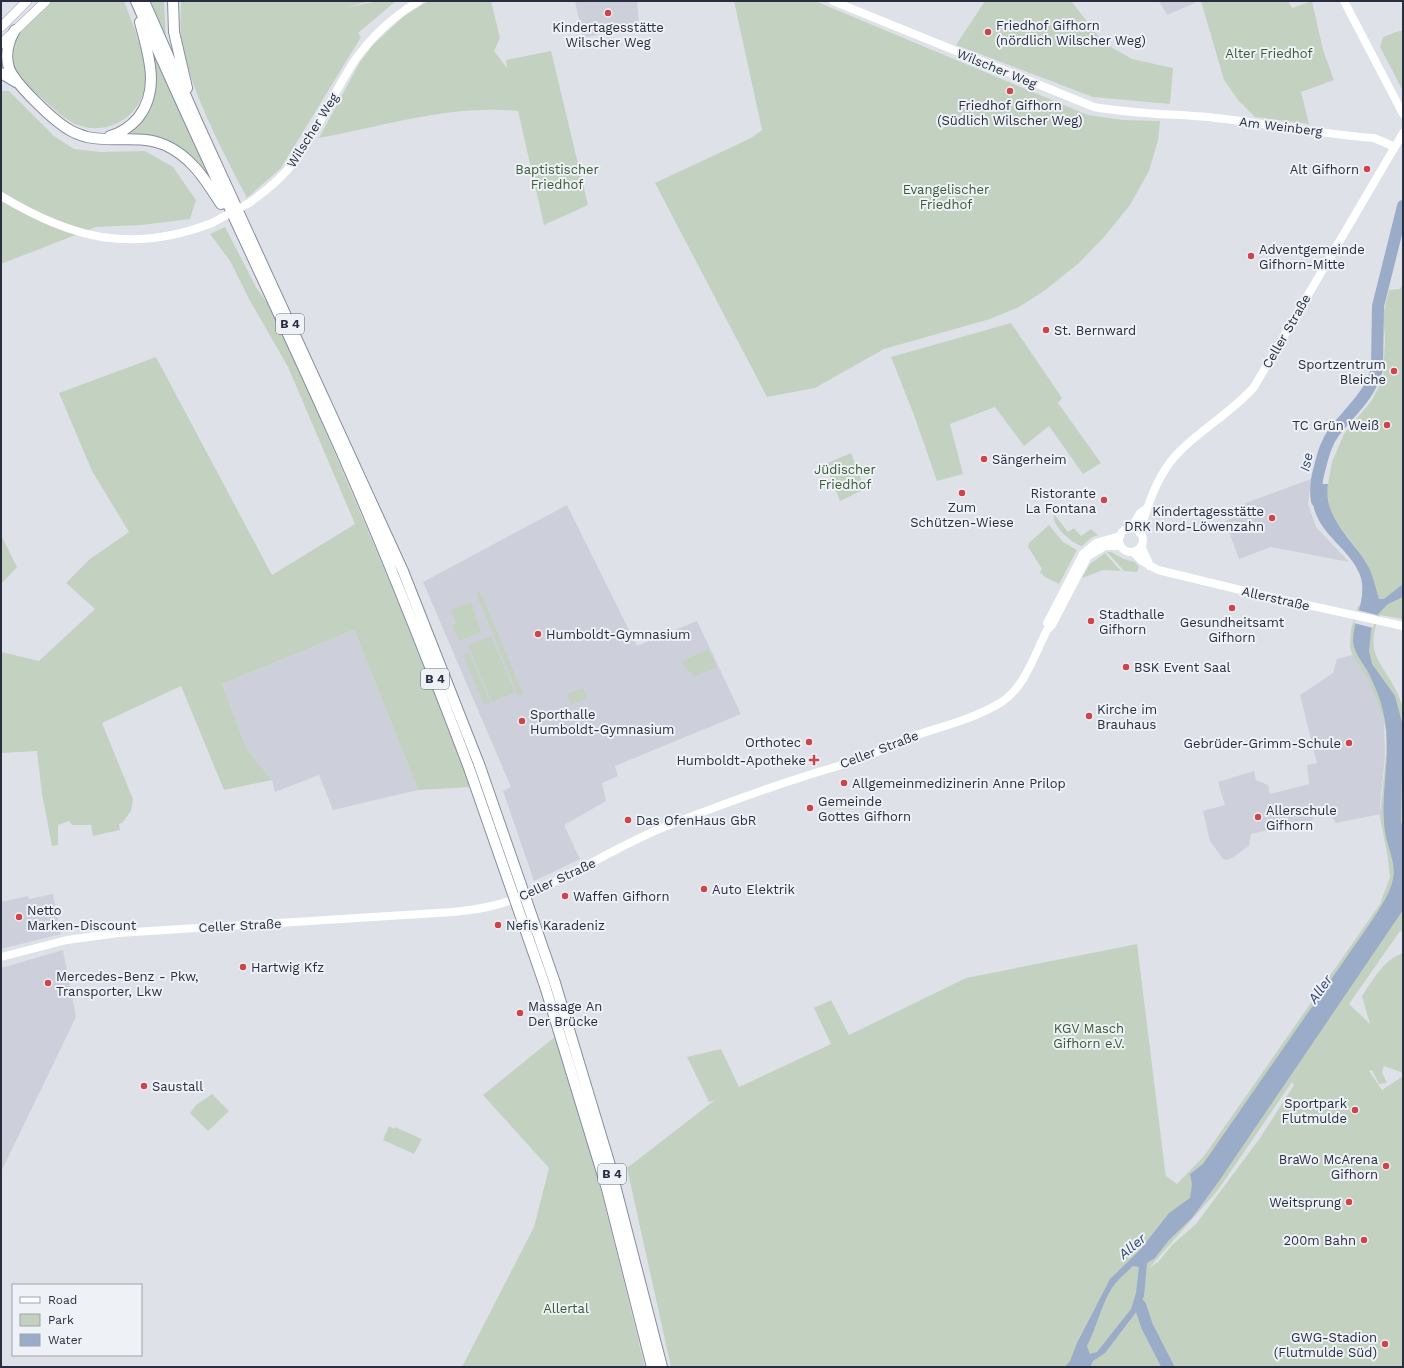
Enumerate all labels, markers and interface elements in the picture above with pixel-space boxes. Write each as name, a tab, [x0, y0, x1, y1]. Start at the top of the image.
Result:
marker: Kindertagesstätte Wilscher Weg	[603, 8, 613, 18]
place label: Friedhof Gifhorn (nördlich Wilscher Weg)	[996, 18, 1146, 48]
place label: Kindertagesstätte Wilscher Weg	[552, 20, 664, 50]
marker: Friedhof Gifhorn (nördlich Wilscher Weg)	[983, 27, 993, 37]
street label: Wilscher Weg	[955, 46, 1039, 91]
park label: Alter Friedhof	[1225, 46, 1313, 61]
marker: Friedhof Gifhorn (Südlich Wilscher Weg)	[1005, 86, 1015, 96]
street label: Wilscher Weg	[283, 90, 341, 170]
place label: Friedhof Gifhorn (Südlich Wilscher Weg)	[937, 98, 1083, 128]
street label: Am Weinberg	[1238, 114, 1323, 139]
park label: Baptistischer Friedhof	[515, 162, 599, 192]
place label: Alt Gifhorn	[1290, 162, 1359, 177]
marker: Alt Gifhorn	[1362, 164, 1372, 174]
park label: Evangelischer Friedhof	[903, 182, 989, 212]
place label: Adventgemeinde Gifhorn-Mitte	[1259, 242, 1365, 272]
marker: Adventgemeinde Gifhorn-Mitte	[1246, 251, 1256, 261]
street label: Celler Straße	[1259, 292, 1314, 371]
road number: B 4	[276, 314, 304, 334]
place label: St. Bernward	[1054, 323, 1136, 338]
marker: St. Bernward	[1041, 325, 1051, 335]
place label: Sportzentrum Bleiche	[1298, 357, 1386, 387]
marker: Sportzentrum Bleiche	[1389, 366, 1399, 376]
place label: TC Grün Weiß	[1292, 418, 1379, 433]
marker: TC Grün Weiß	[1382, 420, 1392, 430]
water label: Ise	[1296, 451, 1316, 473]
place label: Sängerheim	[992, 452, 1067, 467]
marker: Sängerheim	[979, 454, 989, 464]
park label: Jüdischer Friedhof	[814, 462, 876, 492]
place label: Ristorante La Fontana	[1026, 486, 1097, 516]
marker: Zum Schützen-Wiese	[957, 488, 967, 498]
marker: Ristorante La Fontana	[1099, 495, 1109, 505]
place label: Zum Schützen-Wiese	[910, 500, 1014, 530]
place label: Kindertagesstätte DRK Nord-Löwenzahn	[1124, 504, 1264, 534]
marker: Kindertagesstätte DRK Nord-Löwenzahn	[1267, 513, 1277, 523]
street label: Allerstraße	[1240, 583, 1311, 614]
marker: Gesundheitsamt Gifhorn	[1227, 603, 1237, 613]
place label: Stadthalle Gifhorn	[1099, 607, 1165, 637]
place label: Gesundheitsamt Gifhorn	[1180, 615, 1285, 645]
marker: Stadthalle Gifhorn	[1086, 616, 1096, 626]
place label: Humboldt-Gymnasium	[546, 627, 690, 642]
marker: Humboldt-Gymnasium	[533, 629, 543, 639]
place label: BSK Event Saal	[1134, 660, 1231, 675]
marker: BSK Event Saal	[1121, 662, 1131, 672]
road number: B 4	[421, 669, 449, 689]
place label: Kirche im Brauhaus	[1097, 702, 1157, 732]
place label: Sporthalle Humboldt-Gymnasium	[530, 707, 674, 737]
marker: Kirche im Brauhaus	[1084, 711, 1094, 721]
marker: Sporthalle Humboldt-Gymnasium	[517, 716, 527, 726]
street label: Celler Straße	[838, 728, 921, 771]
place label: Orthotec	[745, 735, 801, 750]
place label: Gebrüder-Grimm-Schule	[1184, 736, 1341, 751]
marker: Orthotec	[804, 737, 814, 747]
marker: Gebrüder-Grimm-Schule	[1344, 738, 1354, 748]
place label: Humboldt-Apotheke	[676, 753, 806, 768]
marker: Humboldt-Apotheke	[809, 755, 819, 765]
place label: Allgemeinmedizinerin Anne Prilop	[852, 776, 1066, 791]
marker: Allgemeinmedizinerin Anne Prilop	[839, 778, 849, 788]
place label: Gemeinde Gottes Gifhorn	[818, 794, 911, 824]
marker: Gemeinde Gottes Gifhorn	[805, 803, 815, 813]
place label: Allerschule Gifhorn	[1266, 803, 1337, 833]
marker: Allerschule Gifhorn	[1253, 812, 1263, 822]
place label: Das OfenHaus GbR	[636, 813, 757, 828]
marker: Das OfenHaus GbR	[623, 815, 633, 825]
street label: Celler Straße	[516, 855, 598, 904]
place label: Auto Elektrik	[712, 882, 796, 897]
marker: Auto Elektrik	[699, 884, 709, 894]
place label: Waffen Gifhorn	[573, 889, 669, 904]
marker: Waffen Gifhorn	[560, 891, 570, 901]
place label: Netto Marken-Discount	[27, 903, 137, 933]
marker: Netto Marken-Discount	[14, 912, 24, 922]
street label: Celler Straße	[198, 916, 282, 935]
place label: Nefis Karadeniz	[506, 918, 605, 933]
marker: Nefis Karadeniz	[493, 920, 503, 930]
place label: Hartwig Kfz	[251, 960, 324, 975]
marker: Hartwig Kfz	[238, 962, 248, 972]
place label: Mercedes-Benz - Pkw, Transporter, Lkw	[56, 969, 199, 999]
water label: Aller	[1304, 971, 1336, 1007]
marker: Mercedes-Benz - Pkw, Transporter, Lkw	[43, 978, 53, 988]
place label: Massage An Der Brücke	[528, 999, 602, 1029]
marker: Massage An Der Brücke	[515, 1008, 525, 1018]
park label: KGV Masch Gifhorn e.V.	[1053, 1021, 1125, 1051]
place label: Saustall	[152, 1079, 203, 1094]
marker: Saustall	[139, 1081, 149, 1091]
place label: Sportpark Flutmulde	[1282, 1096, 1348, 1126]
marker: Sportpark Flutmulde	[1350, 1105, 1360, 1115]
place label: BraWo McArena Gifhorn	[1279, 1152, 1379, 1182]
marker: BraWo McArena Gifhorn	[1381, 1161, 1391, 1171]
road number: B 4	[598, 1164, 626, 1184]
place label: Weitsprung	[1269, 1195, 1341, 1210]
marker: Weitsprung	[1344, 1197, 1354, 1207]
water label: Aller	[1114, 1230, 1149, 1263]
place label: 200m Bahn	[1283, 1233, 1356, 1248]
marker: 200m Bahn	[1359, 1235, 1369, 1245]
legend	[12, 1284, 142, 1356]
text: Road	[48, 1293, 77, 1307]
park label: Allertal	[543, 1301, 589, 1316]
text: Park	[48, 1313, 74, 1327]
place label: GWG-Stadion (Flutmulde Süd)	[1274, 1330, 1377, 1360]
text: Water	[48, 1333, 83, 1347]
marker: GWG-Stadion (Flutmulde Süd)	[1380, 1339, 1390, 1349]

